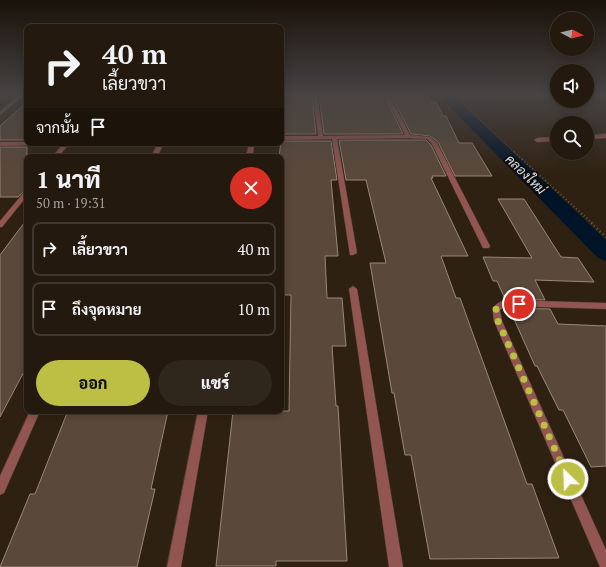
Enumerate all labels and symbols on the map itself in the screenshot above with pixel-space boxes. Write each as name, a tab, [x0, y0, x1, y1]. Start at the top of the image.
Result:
north arrow	[550, 12, 594, 56]
water label: คลองใหม่	[502, 150, 551, 199]
pin	[502, 287, 536, 321]
position arrow	[547, 458, 589, 500]

